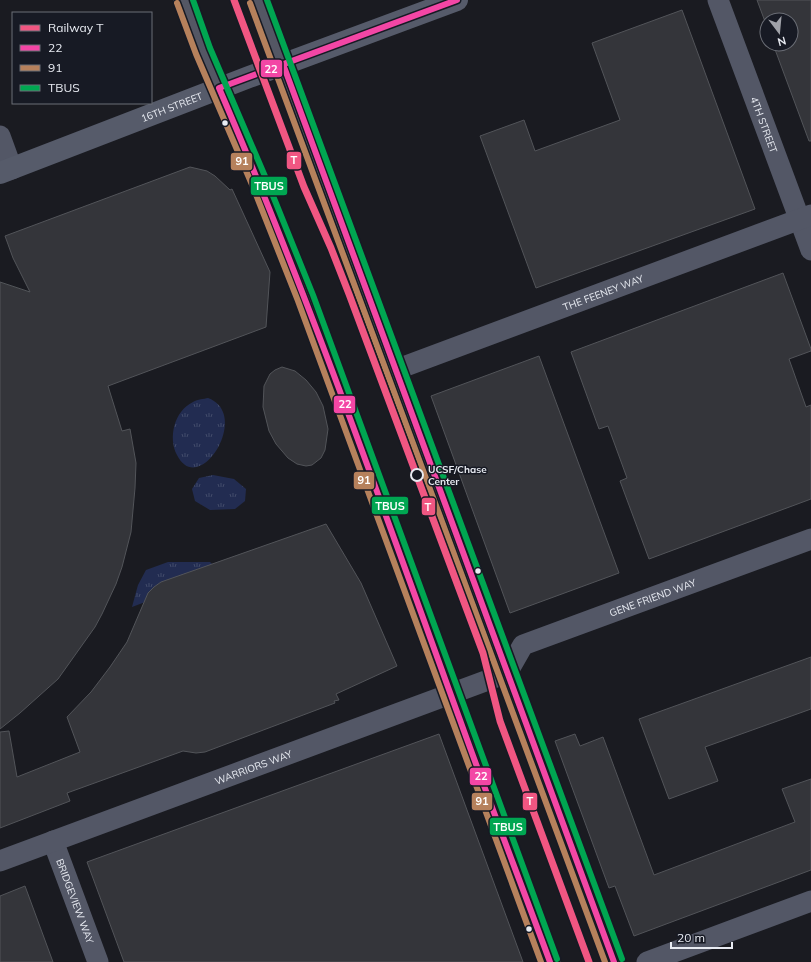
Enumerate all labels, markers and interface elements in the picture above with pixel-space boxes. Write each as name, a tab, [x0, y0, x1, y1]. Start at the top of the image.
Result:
legend	[12, 12, 152, 104]
north arrow	[759, 12, 799, 52]
text: Railway T	[48, 20, 104, 35]
text: N	[776, 34, 788, 49]
text: 22	[48, 40, 62, 55]
line badge: 22	[260, 59, 283, 78]
text: 91	[48, 60, 62, 75]
text: 22	[264, 62, 278, 76]
text: TBUS	[48, 80, 80, 95]
street label: 16TH STREET	[139, 89, 204, 125]
street label: 4TH STREET	[748, 95, 781, 155]
unlabelled marker	[220, 118, 230, 128]
line badge: T	[286, 151, 302, 170]
line badge: 91	[230, 152, 253, 171]
text: T	[291, 153, 298, 167]
text: 91	[235, 154, 249, 168]
line badge: TBUS	[250, 176, 288, 196]
text: TBUS	[254, 179, 284, 193]
street label: THE FEENEY WAY	[561, 271, 646, 313]
line badge: 22	[333, 395, 356, 414]
text: 22	[338, 397, 352, 411]
place label: UCSF/Chase Center	[428, 463, 487, 488]
marker: UCSF/Chase Center	[410, 468, 424, 482]
line badge: 91	[353, 471, 375, 490]
text: 91	[357, 473, 371, 487]
line badge: TBUS	[371, 496, 409, 515]
line badge: T	[421, 497, 436, 516]
text: TBUS	[375, 499, 405, 513]
text: T	[425, 500, 432, 514]
unlabelled marker	[473, 566, 483, 576]
street label: GENE FRIEND WAY	[607, 575, 698, 619]
street label: WARRIORS WAY	[213, 747, 294, 787]
line badge: 22	[469, 767, 492, 786]
text: 22	[474, 769, 488, 783]
line badge: 91	[471, 792, 493, 811]
line badge: T	[522, 792, 538, 811]
text: 91	[475, 794, 489, 808]
text: T	[527, 794, 534, 808]
line badge: TBUS	[489, 817, 527, 836]
text: TBUS	[493, 820, 523, 834]
street label: BRIDGEVIEW WAY	[54, 857, 97, 946]
unlabelled marker	[524, 924, 534, 934]
scale bar	[671, 924, 732, 950]
text: 20 m	[677, 930, 705, 945]

